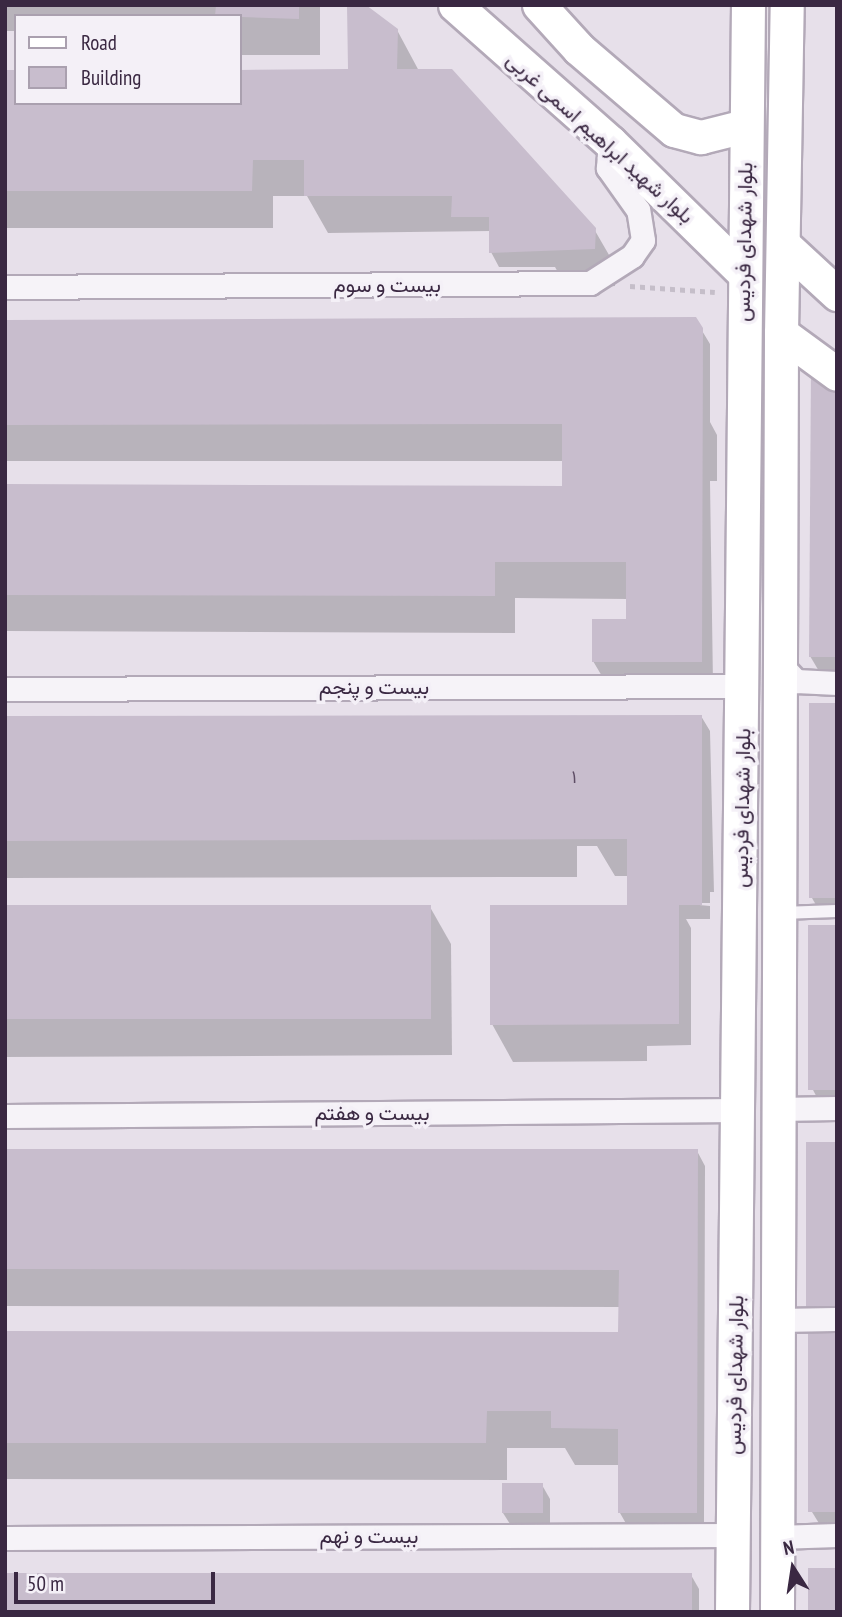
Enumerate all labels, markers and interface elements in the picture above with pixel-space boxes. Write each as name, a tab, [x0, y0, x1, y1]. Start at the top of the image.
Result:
legend	[14, 14, 242, 105]
text: Road	[81, 29, 117, 56]
street label: بلوار شهید ابراهیم اسمی غربی	[501, 47, 699, 229]
text: Building	[81, 64, 141, 91]
street label: بلوار شهدای فردیس	[730, 162, 758, 322]
street label: بیست و سوم	[333, 272, 441, 298]
street label: بیست و پنجم	[319, 674, 429, 700]
street label: بلوار شهدای فردیس	[728, 728, 756, 888]
house number: ۱	[571, 766, 577, 788]
street label: بیست و هفتم	[314, 1100, 430, 1126]
street label: بلوار شهدای فردیس	[721, 1295, 749, 1455]
street label: بیست و نهم	[319, 1523, 419, 1549]
north arrow	[758, 1533, 828, 1603]
text: N	[781, 1535, 796, 1560]
scale bar	[18, 1558, 219, 1602]
text: 50 m	[27, 1570, 64, 1597]

